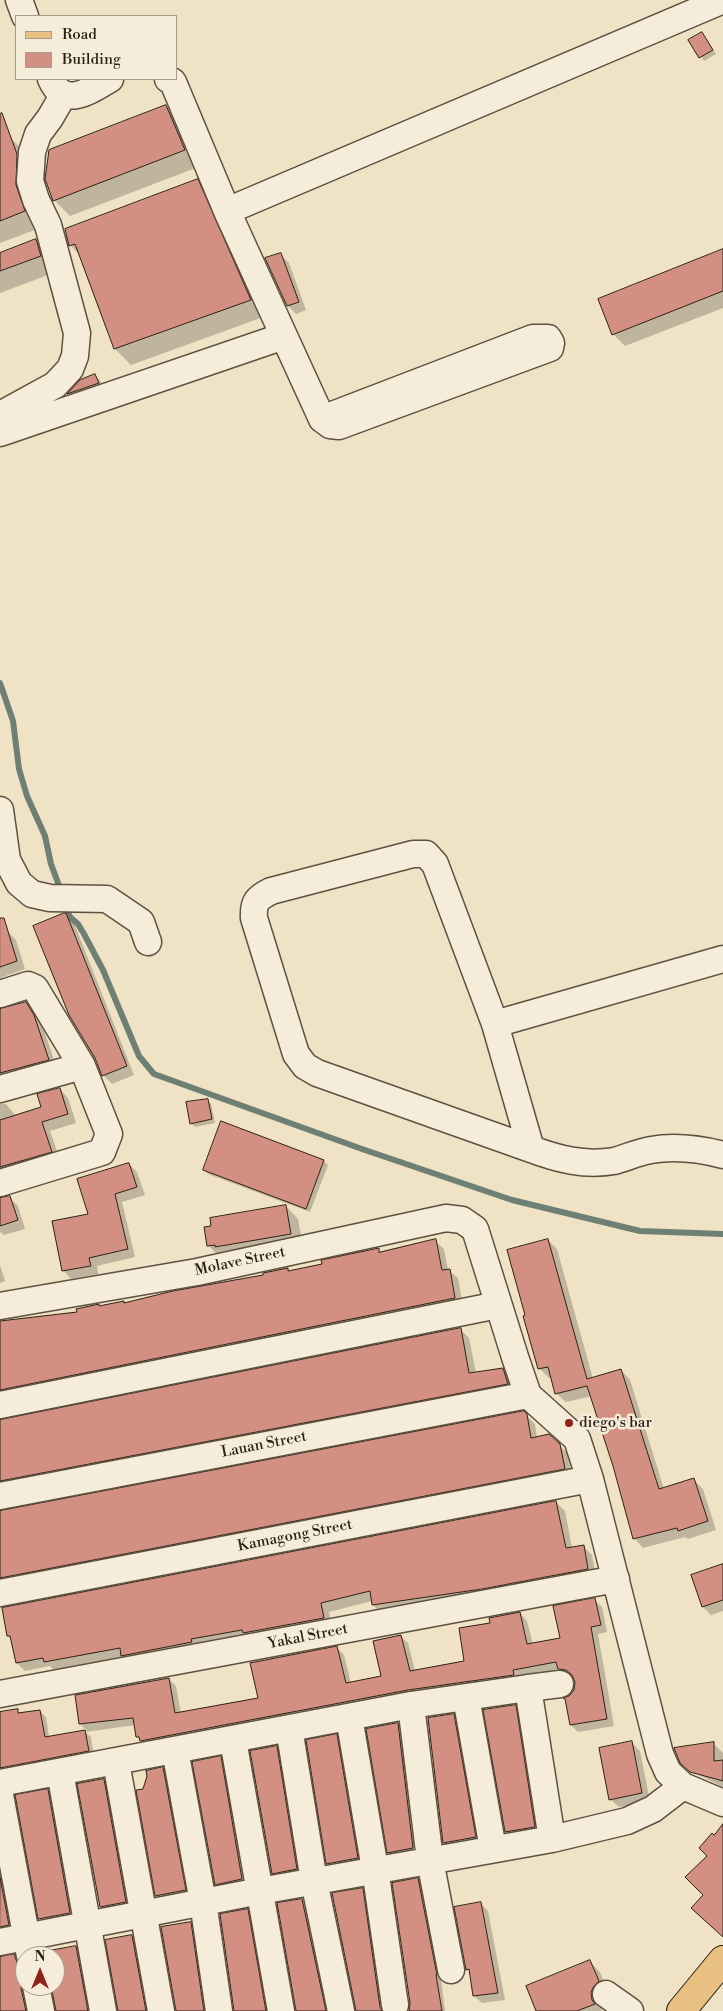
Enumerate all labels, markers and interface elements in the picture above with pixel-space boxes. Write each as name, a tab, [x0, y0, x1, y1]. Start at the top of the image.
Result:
legend	[15, 15, 178, 80]
text: Road	[62, 25, 97, 44]
text: Building	[62, 50, 121, 69]
street label: Molave Street	[193, 1244, 287, 1280]
place label: diego's bar	[579, 1414, 652, 1432]
marker: diego's bar	[563, 1417, 575, 1429]
street label: Lauan Street	[220, 1428, 308, 1462]
street label: Kamagong Street	[236, 1516, 354, 1556]
street label: Yakal Street	[267, 1620, 349, 1654]
north arrow	[15, 1946, 65, 1996]
text: N	[34, 1948, 46, 1966]

